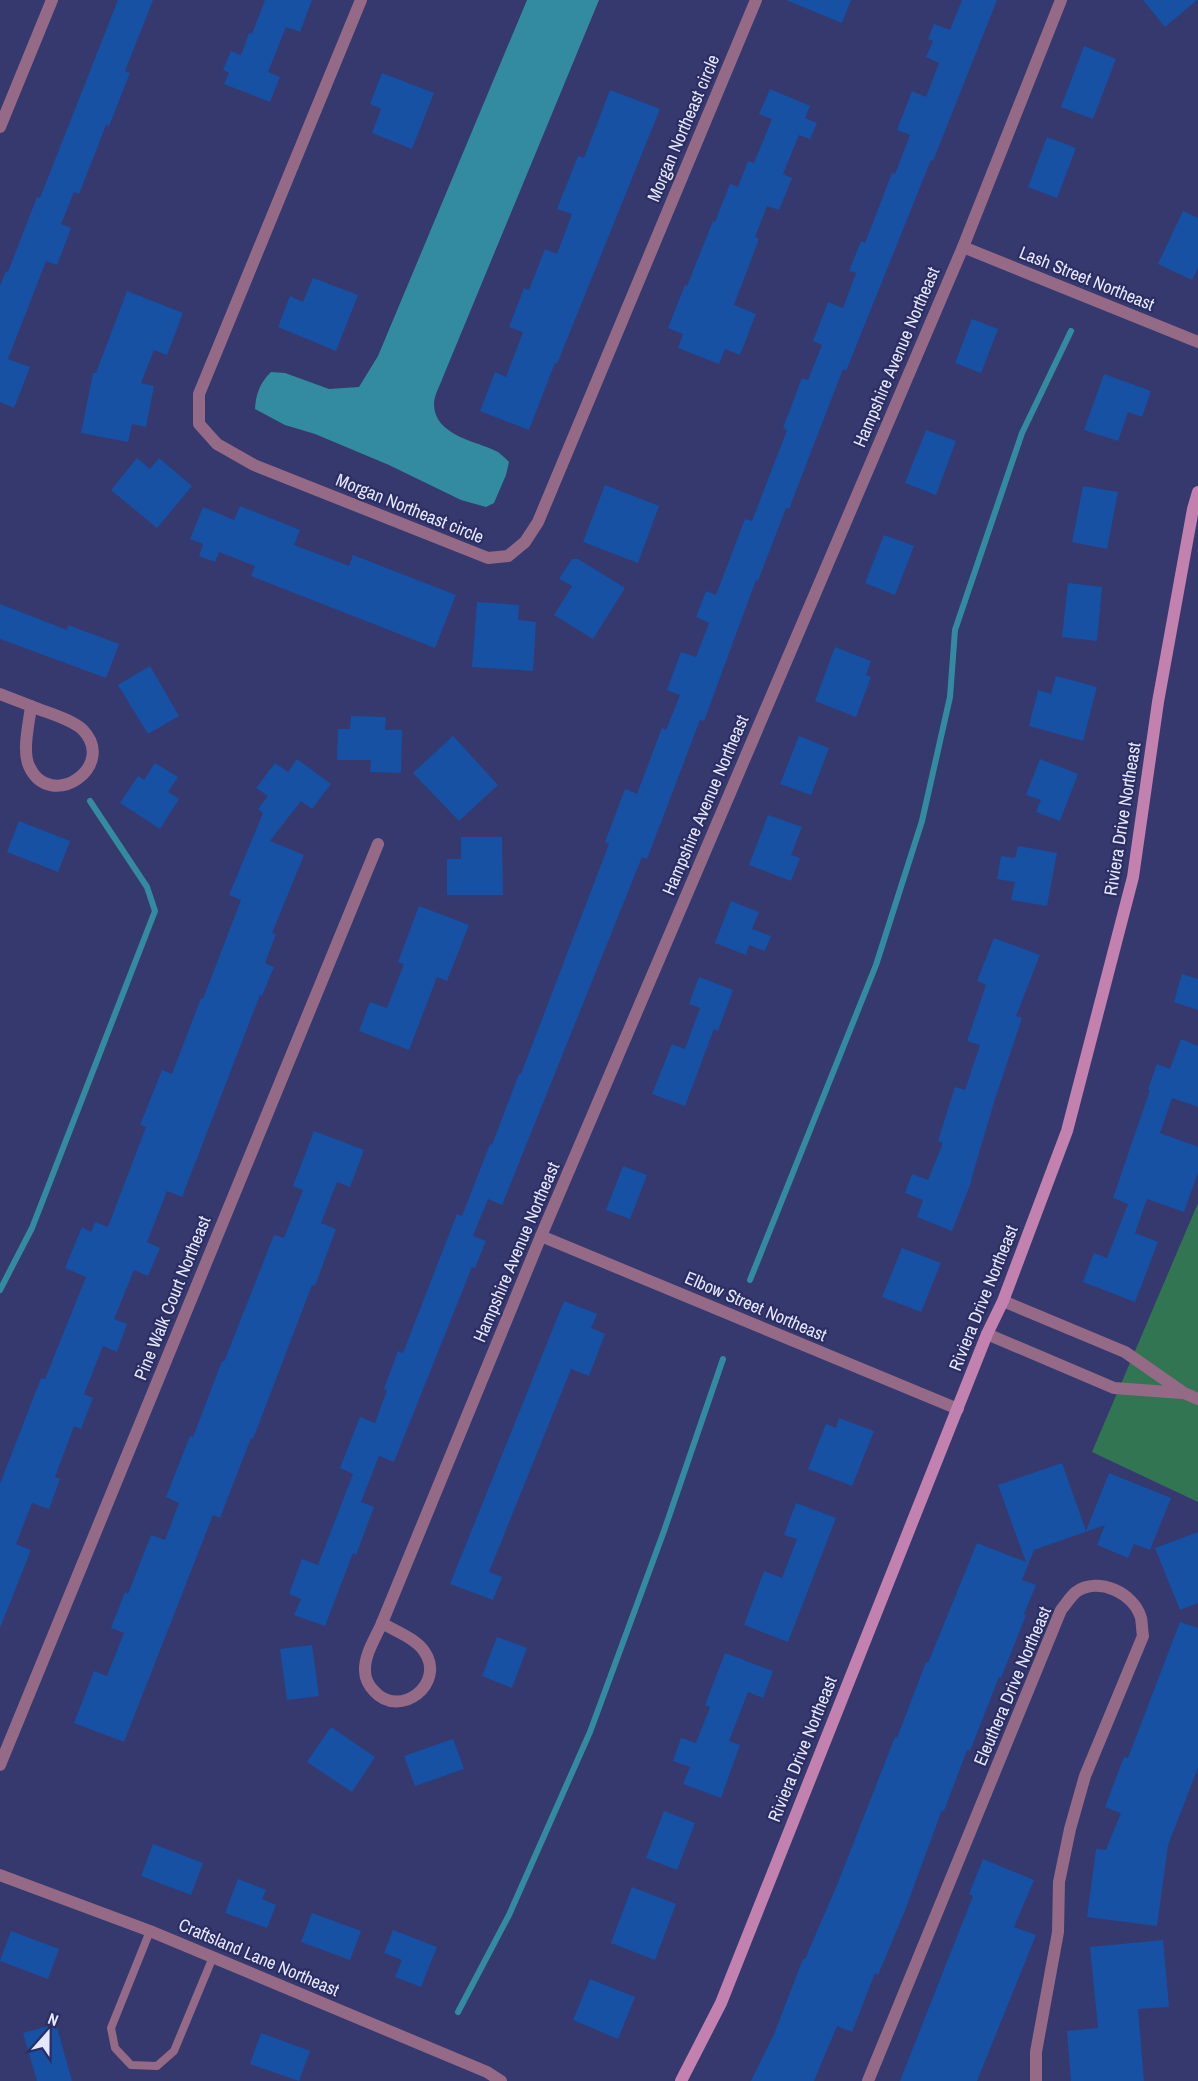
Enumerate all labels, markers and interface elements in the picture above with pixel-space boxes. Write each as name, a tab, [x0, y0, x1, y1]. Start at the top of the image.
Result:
street label: Morgan Northeast circle	[641, 51, 725, 205]
street label: Lash Street Northeast	[1016, 240, 1158, 316]
street label: Hampshire Avenue Northeast	[847, 263, 945, 451]
street label: Morgan Northeast circle	[332, 467, 488, 549]
street label: Hampshire Avenue Northeast	[656, 711, 754, 899]
street label: Riviera Drive Northeast	[1098, 740, 1146, 898]
street label: Hampshire Avenue Northeast	[467, 1158, 565, 1346]
street label: Pine Walk Court Northeast	[128, 1212, 216, 1384]
street label: Riviera Drive Northeast	[942, 1221, 1024, 1375]
street label: Elbow Street Northeast	[681, 1265, 831, 1347]
street label: Eleuthera Drive Northeast	[967, 1603, 1057, 1769]
street label: Riviera Drive Northeast	[761, 1672, 843, 1826]
street label: Craftsland Lane Northeast	[175, 1912, 343, 2002]
north arrow	[18, 2003, 78, 2063]
text: N	[45, 2007, 62, 2031]

